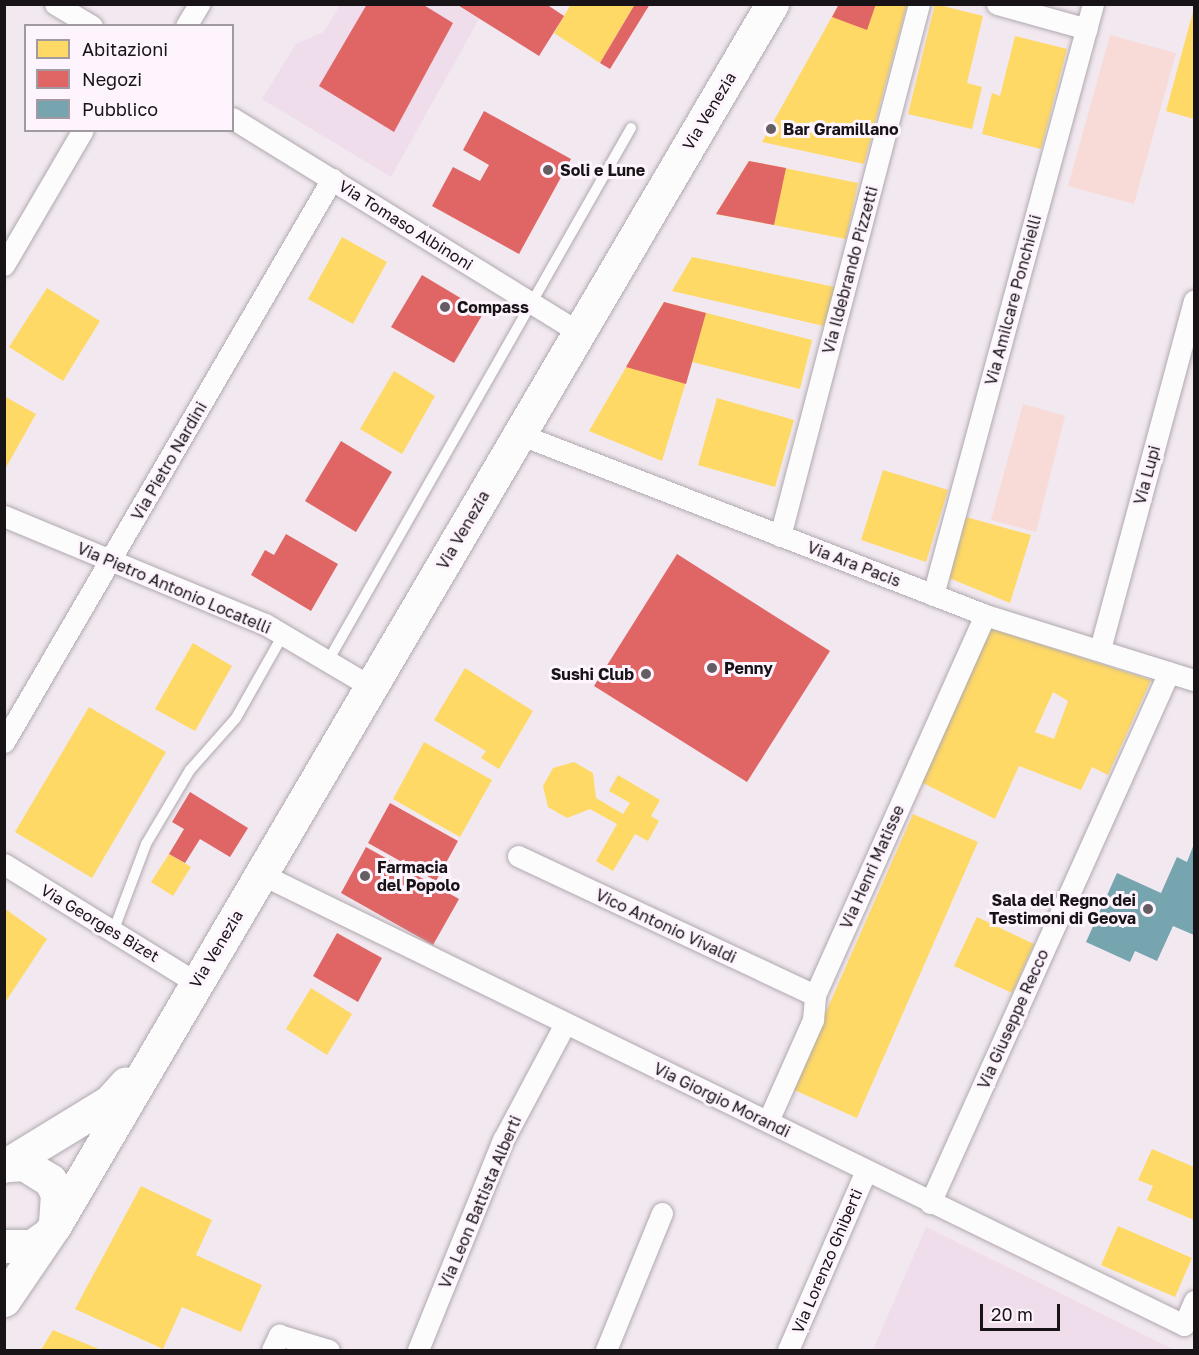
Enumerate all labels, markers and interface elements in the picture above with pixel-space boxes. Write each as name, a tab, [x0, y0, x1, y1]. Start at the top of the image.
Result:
legend	[24, 24, 234, 132]
text: Abitazioni	[82, 38, 168, 60]
text: Negozi	[82, 68, 142, 90]
street label: Via Venezia	[678, 68, 740, 154]
text: Pubblico	[82, 98, 158, 120]
place label: Bar Gramillano	[783, 119, 899, 139]
marker: Bar Gramillano	[764, 122, 778, 136]
place label: Soli e Lune	[560, 160, 645, 180]
marker: Soli e Lune	[541, 163, 555, 177]
street label: Via Tomaso Albinoni	[335, 176, 477, 274]
street label: Via Ildebrando Pizzetti	[818, 184, 882, 356]
street label: Via Amilcare Ponchielli	[981, 213, 1045, 387]
place label: Compass	[457, 297, 529, 317]
marker: Compass	[438, 300, 452, 314]
street label: Via Pietro Nardini	[127, 398, 211, 524]
street label: Via Lupi	[1130, 443, 1164, 507]
street label: Via Venezia	[433, 487, 493, 573]
street label: Via Ara Pacis	[804, 537, 904, 591]
street label: Via Pietro Antonio Locatelli	[74, 538, 274, 638]
place label: Penny	[724, 658, 773, 678]
marker: Penny	[705, 661, 719, 675]
place label: Sushi Club	[551, 664, 634, 684]
marker: Sushi Club	[639, 667, 653, 681]
street label: Via Henri Matisse	[836, 802, 908, 932]
place label: Farmacia del Popolo	[377, 857, 460, 895]
marker: Farmacia del Popolo	[358, 869, 372, 883]
street label: Via Georges Bizet	[37, 880, 163, 966]
street label: Vico Antonio Vivaldi	[593, 885, 739, 967]
place label: Sala del Regno dei Testimoni di Geova	[989, 890, 1136, 928]
marker: Sala del Regno dei Testimoni di Geova	[1141, 902, 1155, 916]
street label: Via Venezia	[185, 906, 247, 992]
street label: Via Giuseppe Recco	[974, 946, 1052, 1092]
street label: Via Giorgio Morandi	[651, 1059, 793, 1141]
street label: Via Leon Battista Alberti	[435, 1113, 525, 1291]
street label: Via Lorenzo Ghiberti	[788, 1186, 866, 1336]
scale bar	[983, 1292, 1062, 1330]
text: 20 m	[991, 1303, 1033, 1325]

